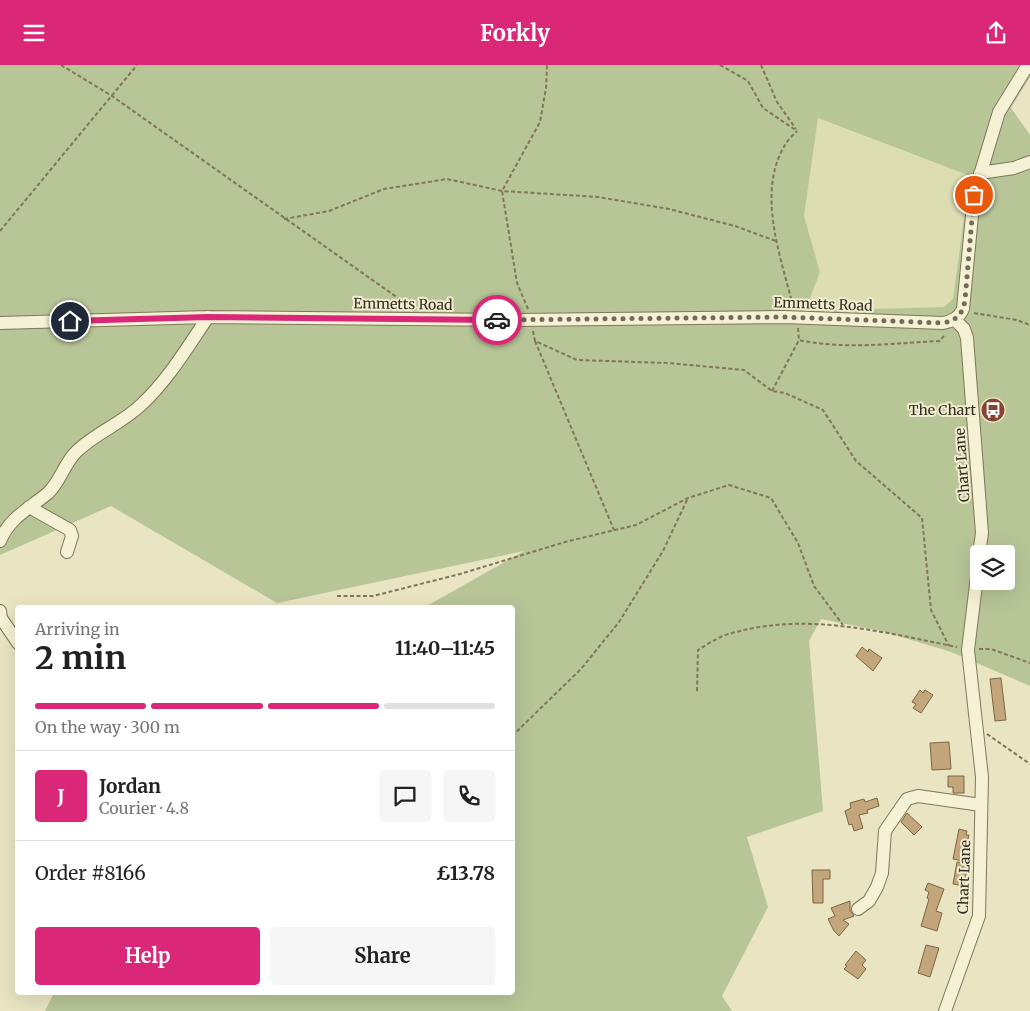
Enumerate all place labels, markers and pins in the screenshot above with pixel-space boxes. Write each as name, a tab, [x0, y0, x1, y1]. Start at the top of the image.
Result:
pin	[953, 174, 995, 216]
pin	[49, 300, 91, 342]
bus stop icon: The Chart	[980, 397, 1006, 423]
place label: The Chart	[909, 401, 977, 419]

